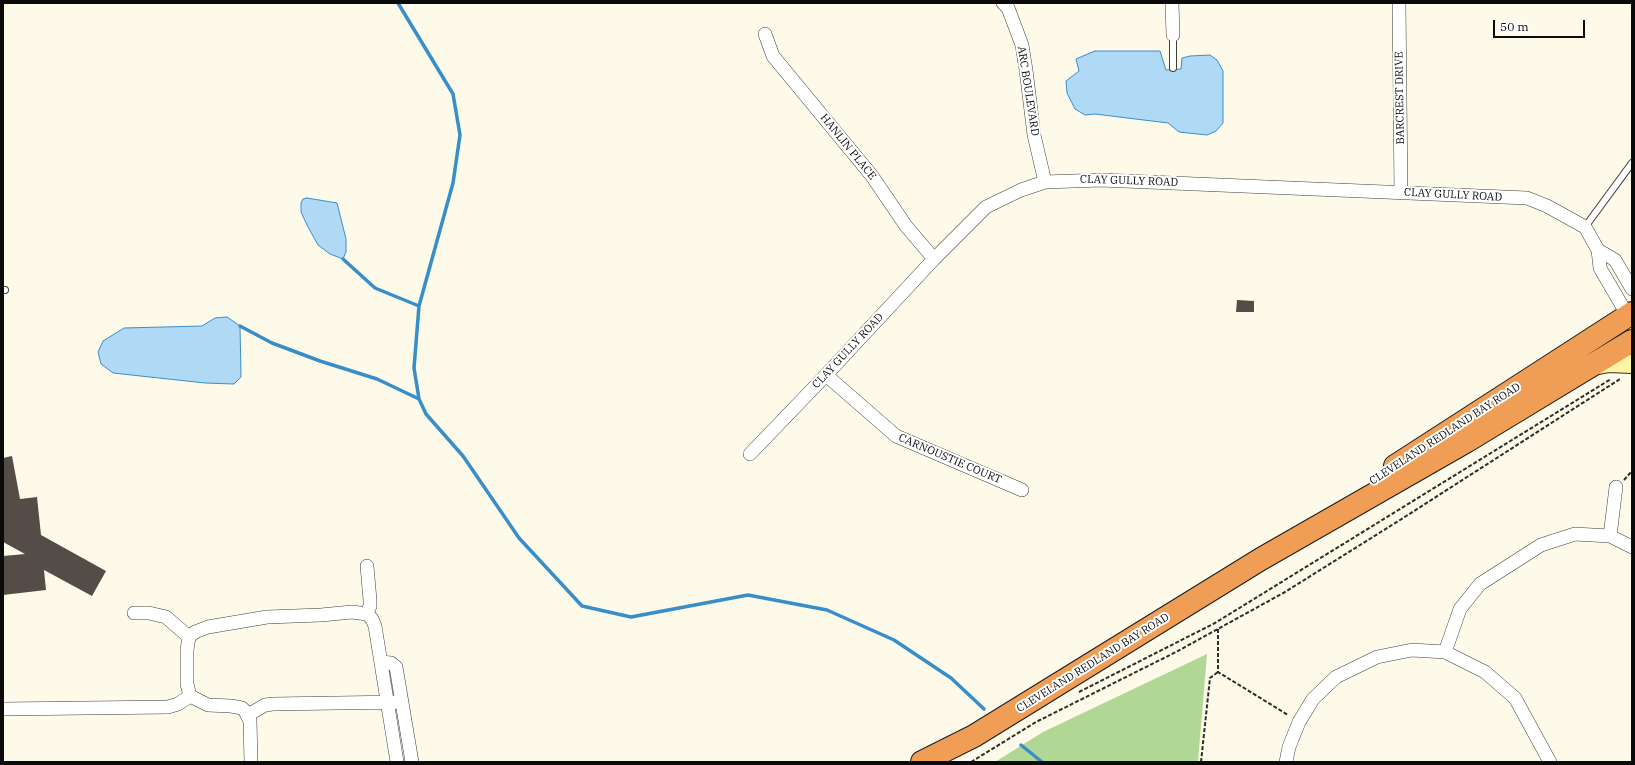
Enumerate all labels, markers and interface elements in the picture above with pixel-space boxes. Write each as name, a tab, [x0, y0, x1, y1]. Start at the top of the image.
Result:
scale bar	[1495, 12, 1587, 38]
text: 50 m	[1500, 19, 1529, 34]
street label: ARC BOULEVARD	[1014, 45, 1042, 137]
street label: BARCREST DRIVE	[1393, 51, 1407, 145]
street label: HANLIN PLACE	[817, 111, 879, 183]
street label: CLAY GULLY ROAD	[1080, 173, 1178, 189]
street label: CLAY GULLY ROAD	[1404, 186, 1502, 204]
street label: CLAY GULLY ROAD	[810, 311, 886, 391]
street label: CLEVELAND REDLAND BAY ROAD	[1367, 380, 1523, 488]
street label: CARNOUSTIE COURT	[897, 431, 1003, 487]
street label: CLEVELAND REDLAND BAY ROAD	[1014, 610, 1172, 716]

